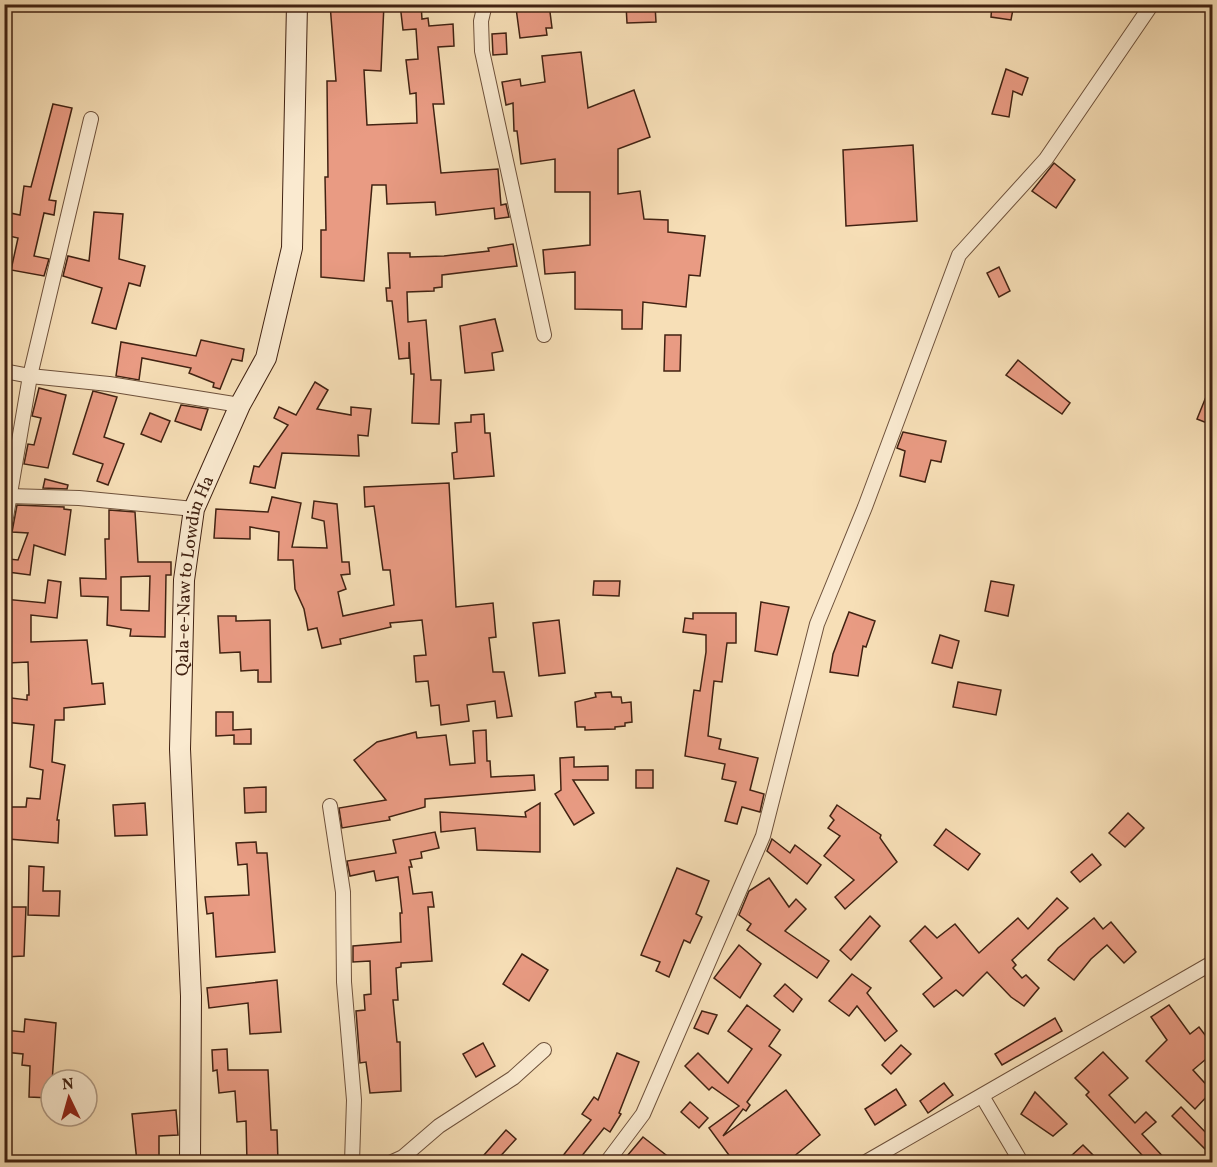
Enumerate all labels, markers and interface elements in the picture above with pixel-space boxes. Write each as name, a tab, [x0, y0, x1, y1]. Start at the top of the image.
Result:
street label: Qala-e-Naw to Lowdin Ha	[171, 472, 221, 676]
north arrow	[39, 1068, 99, 1128]
text: N	[61, 1074, 75, 1097]

